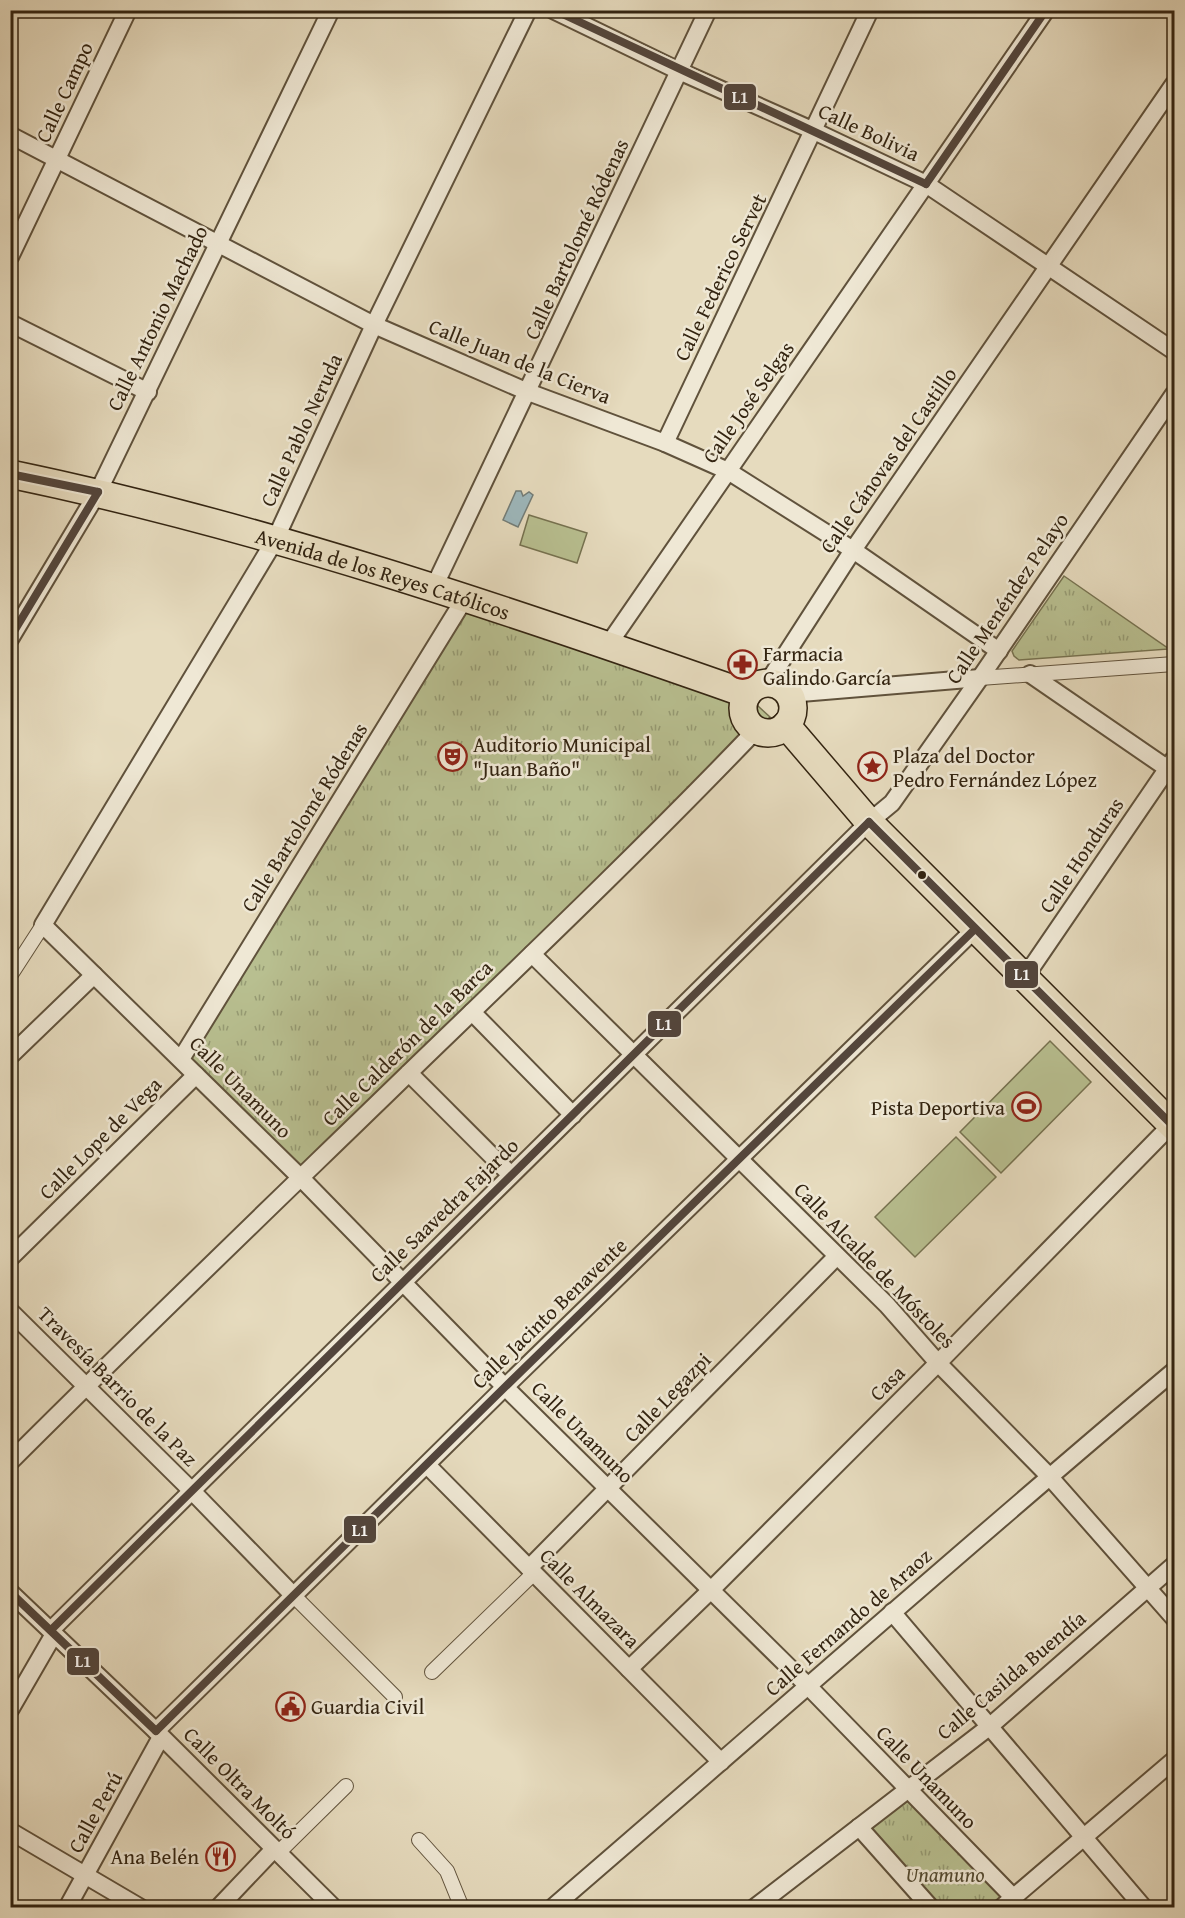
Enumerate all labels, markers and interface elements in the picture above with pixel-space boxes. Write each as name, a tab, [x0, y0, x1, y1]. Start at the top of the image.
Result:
street label: Calle Campo	[27, 36, 101, 148]
line badge: L1	[723, 83, 757, 111]
text: L1	[732, 85, 748, 109]
street label: Calle Bolivia	[813, 95, 925, 169]
street label: Calle Bartolomé Ródenas	[516, 133, 636, 345]
street label: Calle Federico Servet	[666, 187, 774, 366]
street label: Calle Antonio Machado	[99, 220, 215, 416]
street label: Calle Juan de la Cierva	[424, 310, 616, 412]
street label: Calle José Selgas	[694, 335, 802, 469]
street label: Calle Pablo Neruda	[252, 348, 350, 512]
street label: Calle Cánovas del Castillo	[812, 361, 964, 559]
street label: Calle Menéndez Pelayo	[938, 506, 1076, 690]
street label: Avenida de los Reyes Católicos	[252, 520, 514, 627]
place label: Farmacia Galindo García	[763, 638, 891, 693]
pharmacy icon: Farmacia Galindo García	[726, 649, 758, 681]
street label: Calle Bartolomé Ródenas	[233, 716, 375, 918]
place label: Auditorio Municipal "Juan Baño"	[473, 729, 651, 784]
theatre icon: Auditorio Municipal "Juan Baño"	[436, 740, 468, 772]
place label: Plaza del Doctor Pedro Fernández López	[893, 740, 1097, 795]
place icon: Plaza del Doctor Pedro Fernández López	[856, 751, 888, 783]
street label: Calle Honduras	[1031, 791, 1131, 919]
unlabelled marker	[916, 869, 928, 881]
street label: Calle Calderón de la Barca	[315, 953, 500, 1133]
line badge: L1	[1004, 960, 1039, 989]
text: L1	[1014, 962, 1030, 986]
line badge: L1	[647, 1010, 682, 1038]
text: L1	[656, 1012, 672, 1036]
street label: Calle Unamuno	[183, 1029, 299, 1145]
street label: Calle Lope de Vega	[31, 1069, 169, 1207]
sports icon: Pista Deportiva	[1010, 1091, 1042, 1123]
place label: Pista Deportiva	[871, 1092, 1005, 1123]
street label: Calle Saavedra Fajardo	[362, 1131, 526, 1289]
street label: Calle Alcalde de Móstoles	[787, 1175, 963, 1355]
street label: Calle Jacinto Benavente	[464, 1230, 634, 1396]
street label: Travesía Barrio de la Paz	[31, 1299, 205, 1473]
street label: Calle Legazpi	[616, 1345, 718, 1449]
street label: Casa	[862, 1358, 912, 1408]
street label: Calle Unamuno	[525, 1374, 641, 1490]
line badge: L1	[343, 1515, 377, 1544]
text: L1	[352, 1518, 368, 1542]
street label: Calle Almazara	[533, 1541, 647, 1655]
street label: Calle Fernando de Araoz	[758, 1541, 938, 1703]
street label: Calle Casilda Buendía	[929, 1603, 1093, 1747]
line badge: L1	[66, 1647, 100, 1676]
text: L1	[75, 1649, 91, 1673]
public building icon: Guardia Civil	[274, 1690, 306, 1722]
place label: Guardia Civil	[311, 1691, 424, 1722]
street label: Calle Unamuno	[869, 1718, 985, 1836]
street label: Calle Oltra Moltó	[176, 1719, 304, 1847]
street label: Calle Perú	[60, 1765, 130, 1858]
restaurant icon: Ana Belén	[204, 1840, 236, 1872]
place label: Ana Belén	[111, 1841, 199, 1872]
park label: Unamuno	[906, 1859, 984, 1890]

